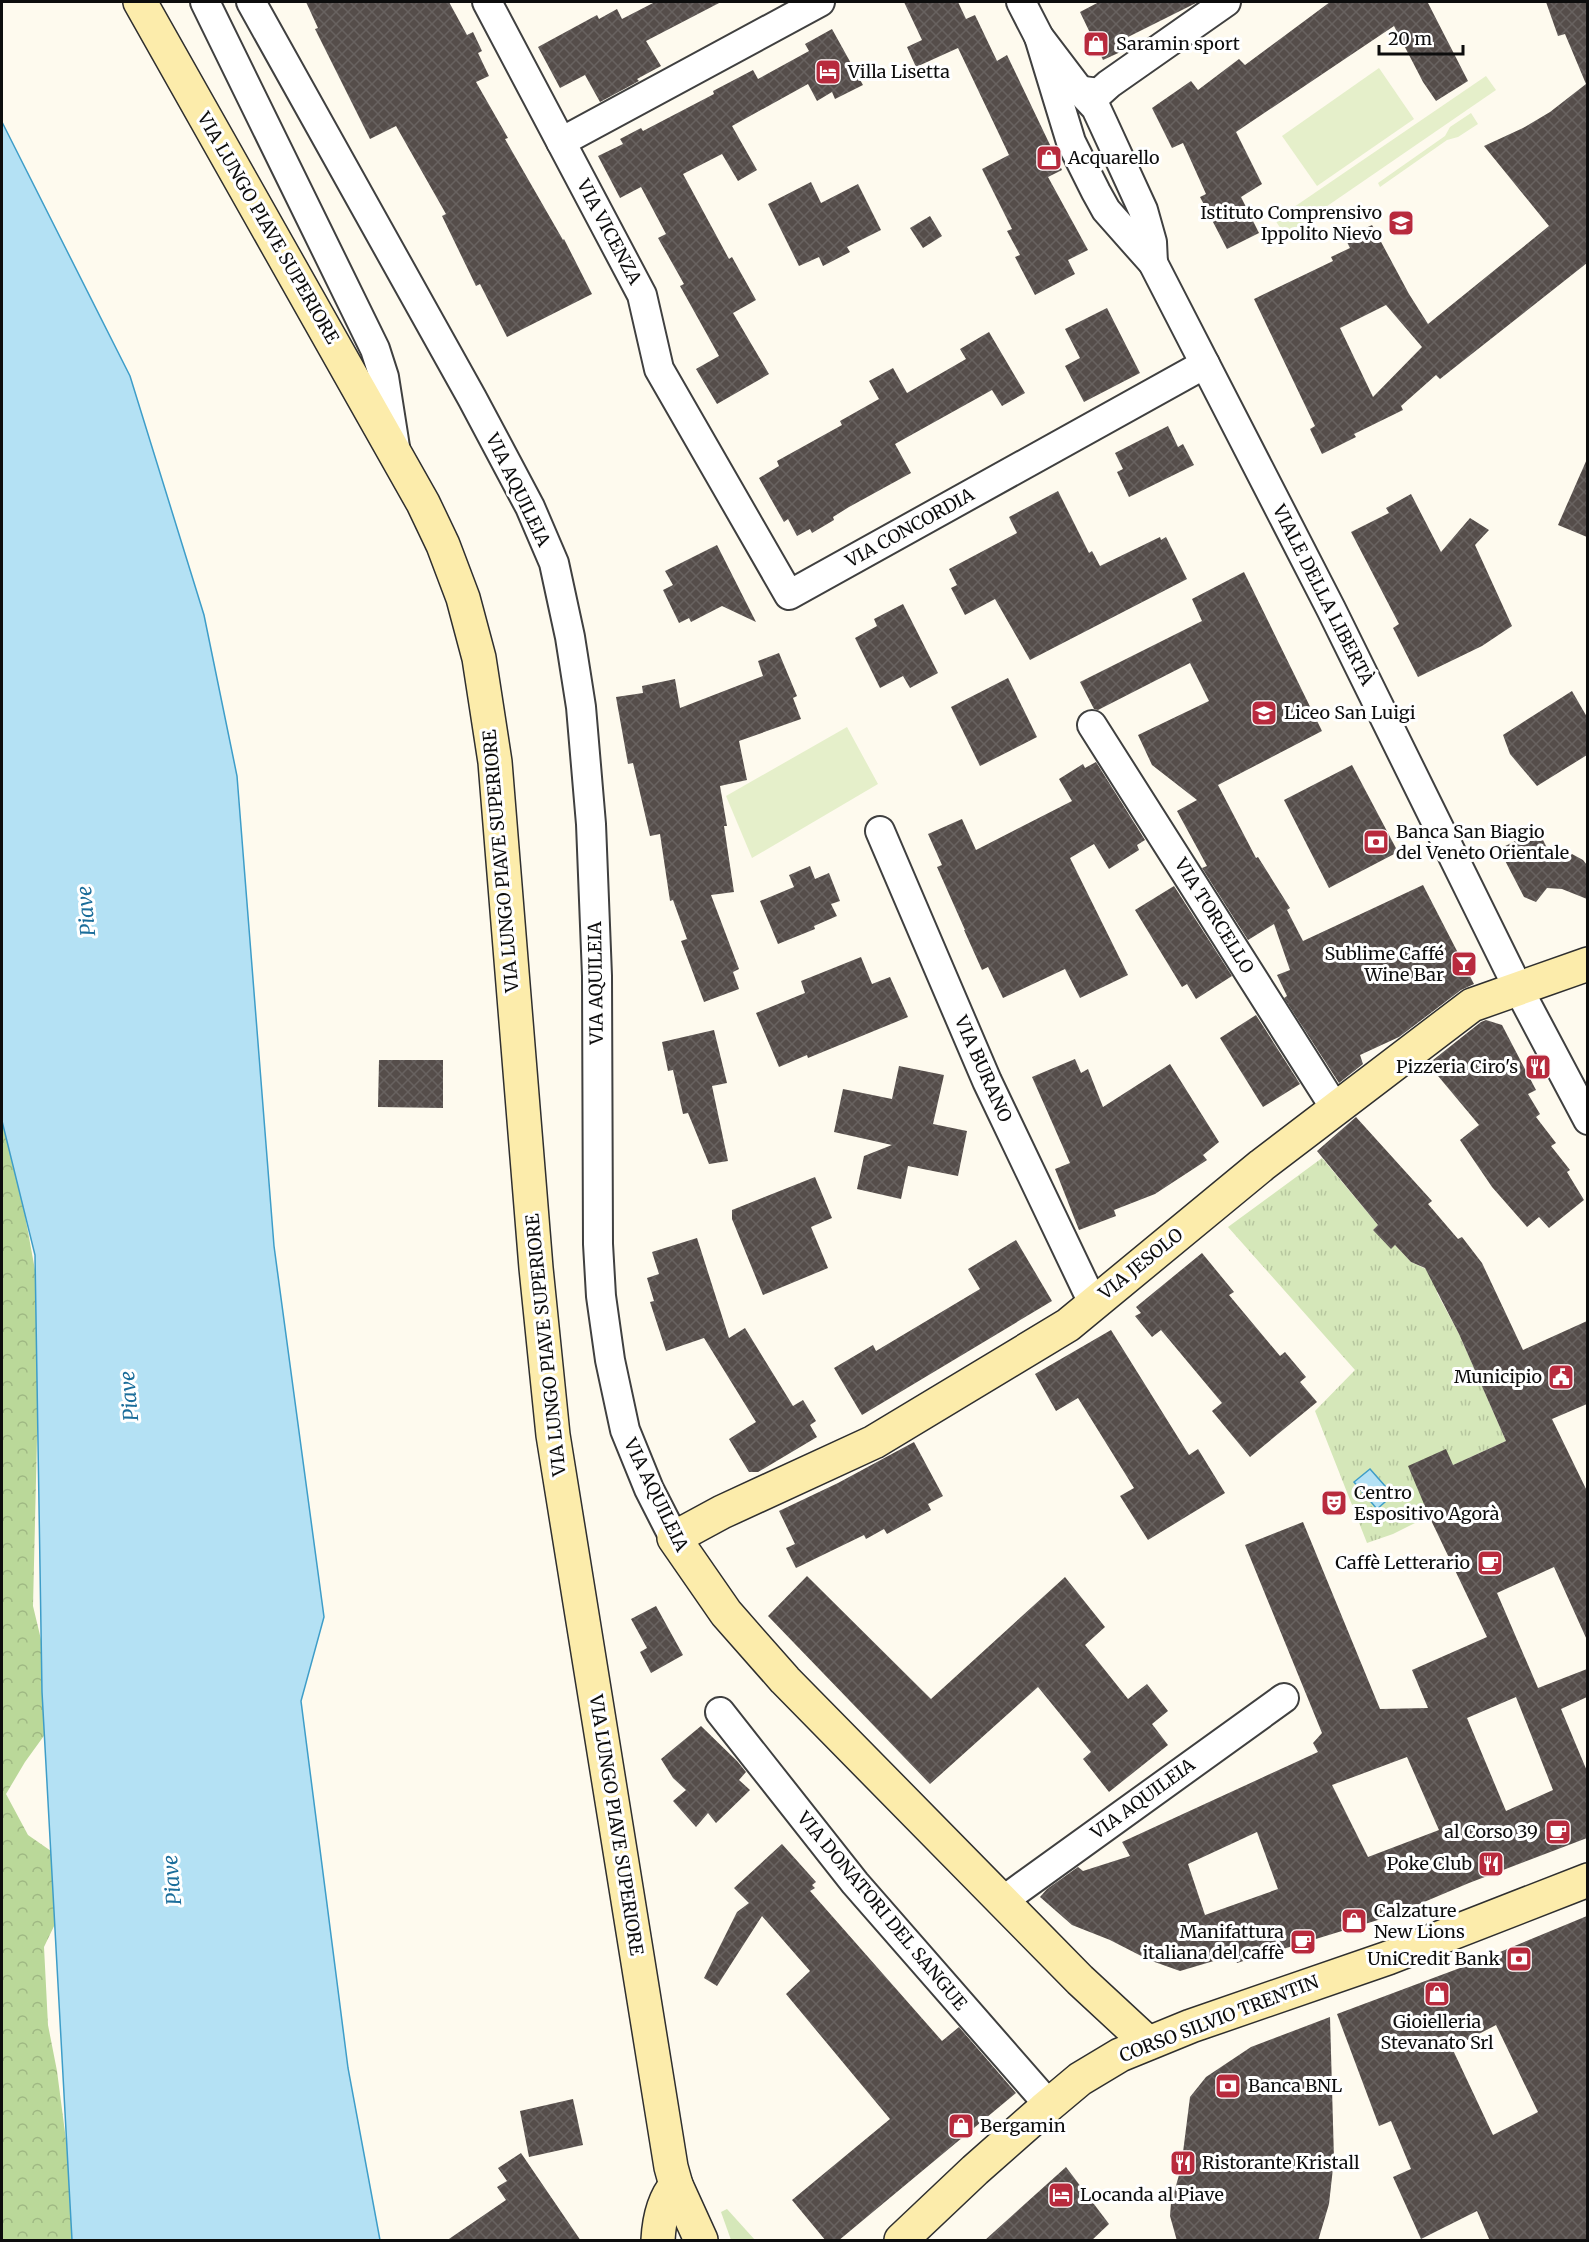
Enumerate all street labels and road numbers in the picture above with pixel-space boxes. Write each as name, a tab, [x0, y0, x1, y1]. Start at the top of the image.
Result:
street label: VIA LUNGO PIAVE SUPERIORE	[192, 107, 345, 348]
street label: VIA VICENZA	[572, 174, 647, 289]
street label: VIA AQUILEIA	[481, 428, 556, 550]
street label: VIA CONCORDIA	[841, 483, 978, 573]
street label: VIALE DELLA LIBERTÀ	[1267, 500, 1379, 689]
street label: VIA LUNGO PIAVE SUPERIORE	[478, 728, 524, 994]
street label: VIA TORCELLO	[1169, 853, 1259, 978]
street label: VIA AQUILEIA	[583, 921, 608, 1046]
street label: VIA BURANO	[949, 1011, 1017, 1126]
street label: VIA LUNGO PIAVE SUPERIORE	[520, 1212, 571, 1478]
street label: VIA JESOLO	[1093, 1223, 1187, 1305]
street label: VIA AQUILEIA	[619, 1433, 694, 1555]
street label: VIA LUNGO PIAVE SUPERIORE	[584, 1692, 649, 1958]
street label: VIA AQUILEIA	[1085, 1753, 1200, 1845]
street label: VIA DONATORI DEL SANGUE	[792, 1806, 973, 2015]
street label: CORSO SILVIO TRENTIN	[1116, 1970, 1322, 2067]

